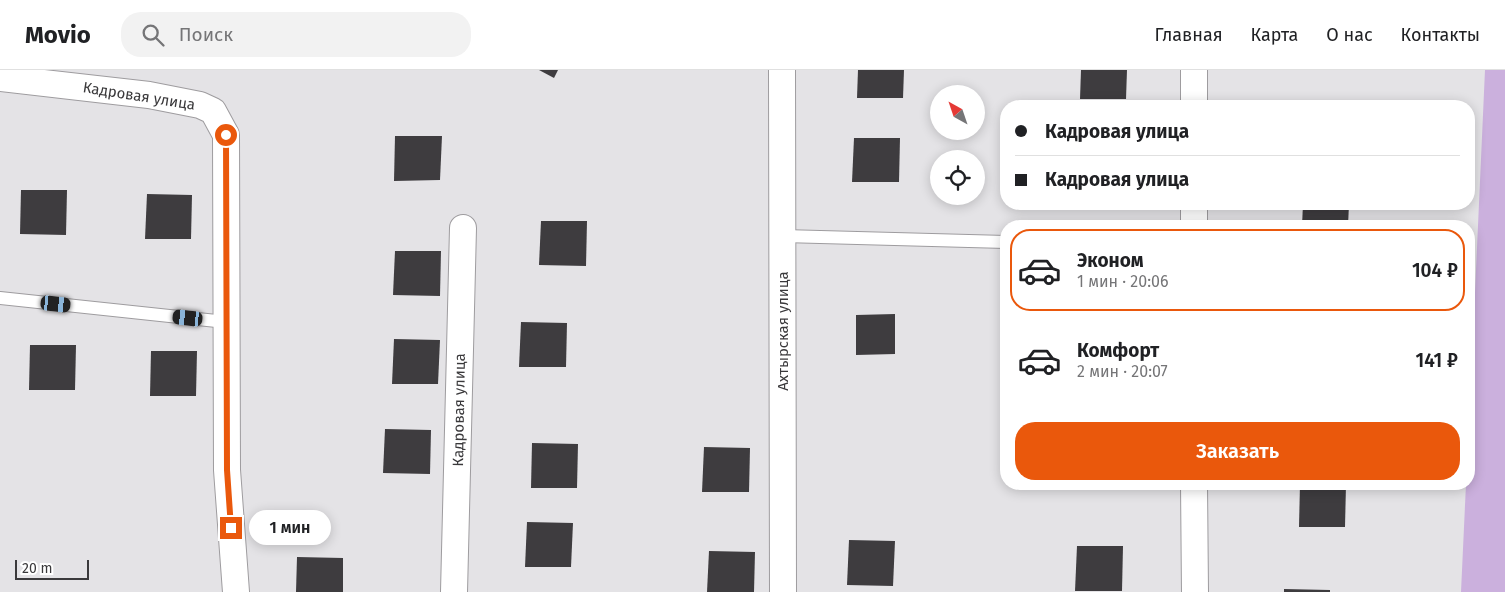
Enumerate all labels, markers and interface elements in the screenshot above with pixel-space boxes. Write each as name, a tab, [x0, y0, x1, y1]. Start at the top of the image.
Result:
search box	[121, 12, 471, 57]
text: Movio	[25, 21, 91, 49]
icon: search	[139, 21, 167, 49]
text: Поиск	[179, 23, 233, 46]
text: Главная	[1155, 24, 1223, 46]
text: Карта	[1251, 24, 1298, 46]
text: О нас	[1326, 24, 1373, 46]
text: Контакты	[1401, 24, 1480, 46]
street label: Кадровая улица	[82, 78, 196, 114]
north arrow	[930, 85, 985, 140]
map controls	[930, 85, 985, 205]
text: Кадровая улица	[1045, 120, 1189, 143]
route start	[215, 124, 237, 146]
button: locate	[930, 150, 985, 205]
text: Кадровая улица	[1045, 168, 1189, 191]
icon: car	[1017, 248, 1062, 293]
text: Эконом	[1077, 249, 1144, 272]
text: 104 ₽	[1412, 259, 1458, 282]
street label: Ахтырская улица	[774, 271, 792, 391]
text: 1 мин · 20:06	[1077, 272, 1168, 291]
car	[40, 295, 71, 313]
car	[172, 309, 203, 327]
icon: car	[1017, 338, 1062, 383]
text: Комфорт	[1077, 339, 1159, 362]
text: 141 ₽	[1416, 349, 1458, 372]
street label: Кадровая улица	[449, 353, 469, 467]
text: 2 мин · 20:07	[1077, 362, 1168, 381]
button: Заказать	[1015, 422, 1460, 480]
callout: 1 мин	[248, 510, 331, 546]
route end	[220, 517, 242, 539]
text: 1 мин	[270, 518, 310, 537]
scale bar	[15, 557, 89, 580]
text: 20 m	[22, 560, 52, 577]

